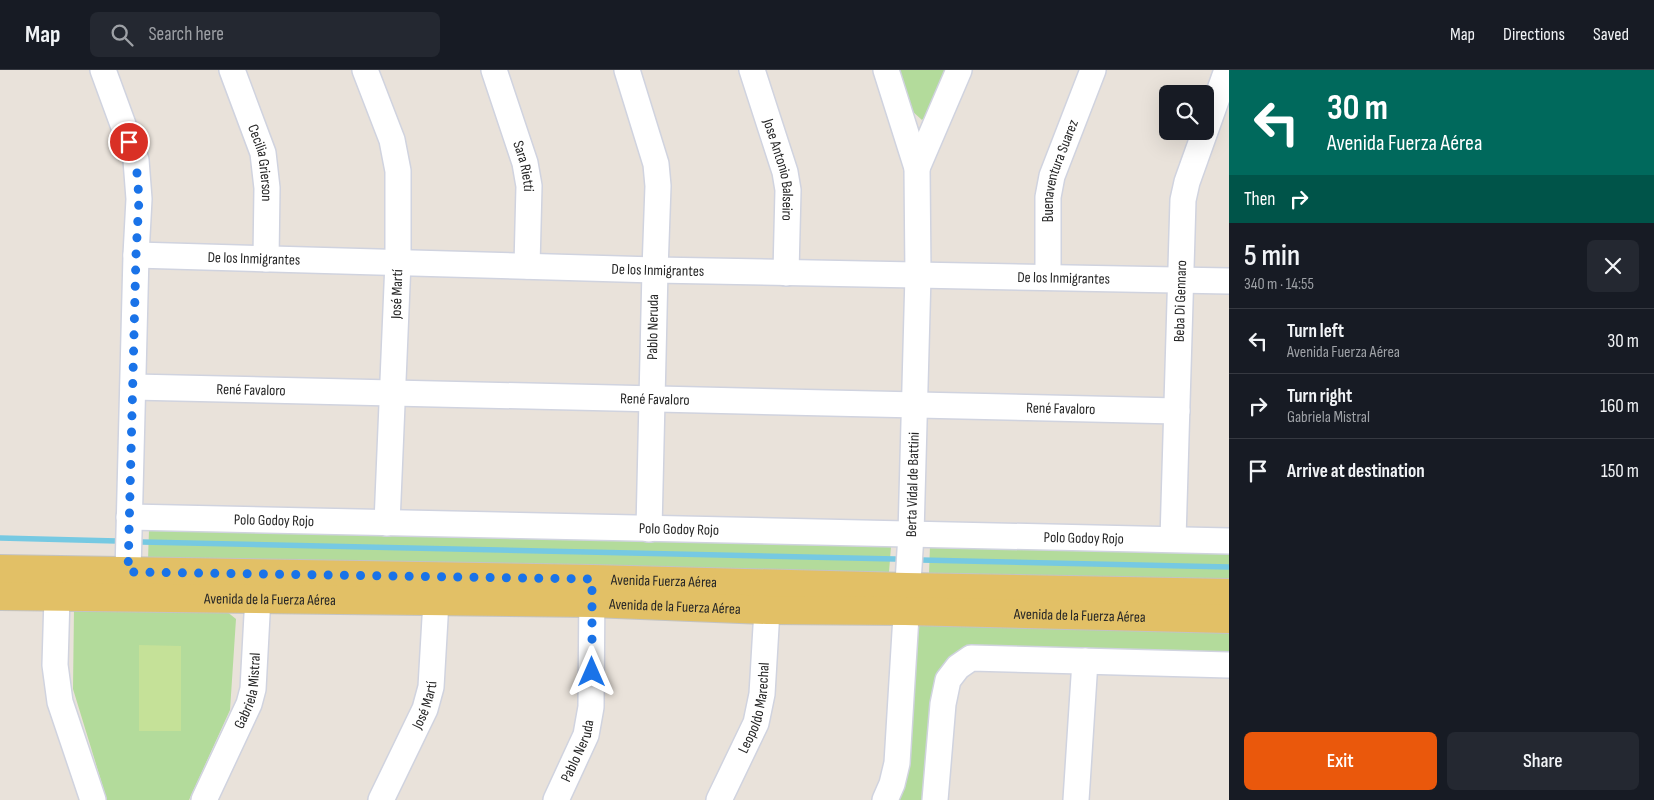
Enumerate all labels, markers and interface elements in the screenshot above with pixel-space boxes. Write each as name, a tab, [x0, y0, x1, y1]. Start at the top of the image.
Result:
search box	[90, 12, 440, 57]
text: Map	[25, 20, 60, 49]
icon: search	[108, 21, 136, 49]
text: Search here	[148, 23, 224, 46]
text: Map	[1450, 24, 1475, 45]
text: Directions	[1503, 24, 1565, 45]
text: Saved	[1593, 24, 1629, 45]
map controls	[1159, 85, 1214, 140]
button: search	[1159, 85, 1214, 140]
text: 30 m	[1327, 87, 1388, 130]
icon: left	[1244, 90, 1309, 155]
street label: Jose Antonio Balseiro	[759, 115, 798, 221]
street label: Buenaventura Suarez	[1039, 116, 1083, 222]
pin	[108, 121, 150, 163]
street label: Cecilia Grierson	[244, 122, 277, 202]
icon: arrive	[115, 128, 143, 156]
text: Avenida Fuerza Aérea	[1327, 130, 1482, 157]
street label: Sara Rietti	[509, 138, 539, 192]
icon: right	[1285, 185, 1313, 213]
text: Then	[1244, 188, 1275, 211]
text: 5 min	[1244, 238, 1300, 274]
button: close	[1587, 240, 1639, 292]
street label: De los Inmigrantes	[207, 248, 301, 269]
street label: De los Inmigrantes	[611, 259, 704, 280]
street label: Beba Di Gennaro	[1169, 260, 1191, 342]
street label: De los Inmigrantes	[1017, 267, 1110, 288]
street label: José Martí	[387, 269, 407, 320]
text: 340 m · 14:55	[1244, 275, 1314, 294]
street label: Pablo Neruda	[643, 294, 663, 360]
text: Turn left	[1287, 320, 1344, 343]
icon: left	[1244, 327, 1272, 355]
text: 30 m	[1607, 330, 1639, 353]
text: Avenida Fuerza Aérea	[1287, 343, 1400, 362]
street label: René Favaloro	[216, 379, 286, 400]
text: Turn right	[1287, 385, 1352, 408]
street label: René Favaloro	[620, 389, 690, 409]
icon: right	[1244, 392, 1272, 420]
text: 160 m	[1600, 395, 1639, 418]
street label: René Favaloro	[1026, 398, 1096, 419]
text: Gabriela Mistral	[1287, 408, 1370, 427]
street label: Berta Vidal de Battini	[901, 432, 923, 537]
icon: arrive	[1244, 457, 1272, 485]
text: Arrive at destination	[1287, 460, 1425, 483]
text: 150 m	[1601, 460, 1639, 483]
street label: Polo Godoy Rojo	[234, 510, 314, 531]
street label: Polo Godoy Rojo	[639, 519, 719, 539]
street label: Polo Godoy Rojo	[1043, 527, 1124, 548]
street label: Avenida Fuerza Aérea	[610, 570, 717, 592]
street label: Avenida de la Fuerza Aérea	[203, 589, 336, 609]
street label: Avenida de la Fuerza Aérea	[608, 594, 741, 618]
street label: Avenida de la Fuerza Aérea	[1013, 604, 1146, 626]
position arrow	[565, 645, 617, 697]
street label: Gabriela Mistral	[229, 652, 264, 732]
street label: Leopoldo Marechal	[733, 662, 773, 756]
street label: José Martí	[407, 680, 441, 733]
street label: Pablo Neruda	[556, 718, 598, 785]
button: Exit	[1244, 732, 1437, 790]
button: Share	[1447, 732, 1639, 790]

